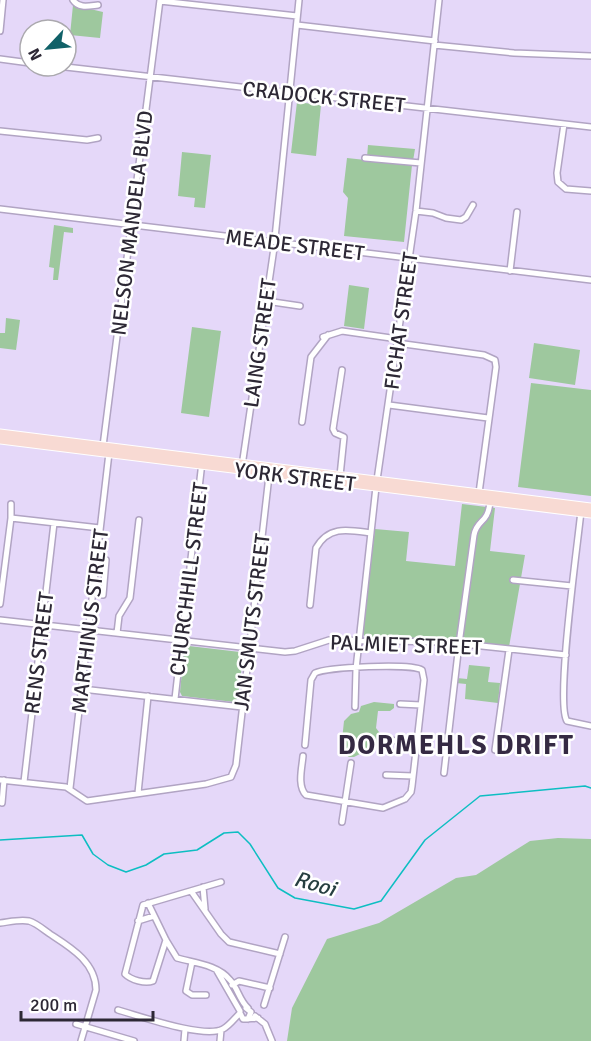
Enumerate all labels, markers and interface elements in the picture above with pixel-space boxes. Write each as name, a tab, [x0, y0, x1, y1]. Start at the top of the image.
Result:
north arrow	[18, 18, 78, 78]
text: N	[24, 45, 47, 64]
street label: CRADOCK STREET	[241, 76, 407, 119]
street label: NELSON MANDELA BLVD	[105, 109, 159, 337]
street label: MEADE STREET	[224, 224, 367, 267]
street label: FICHAT STREET	[378, 250, 424, 391]
street label: LAING STREET	[238, 276, 282, 409]
street label: YORK STREET	[233, 457, 358, 497]
street label: CHURCHHILL STREET	[164, 480, 214, 677]
street label: MARTHINUS STREET	[66, 527, 114, 715]
street label: JAN SMUTS STREET	[228, 531, 276, 712]
street label: RENS STREET	[19, 590, 59, 716]
street label: PALMIET STREET	[329, 629, 483, 661]
district label: DORMEHLS DRIFT	[338, 729, 574, 762]
water label: Rooi	[291, 865, 341, 903]
scale bar	[21, 984, 153, 1022]
text: 200 m	[30, 994, 77, 1016]

